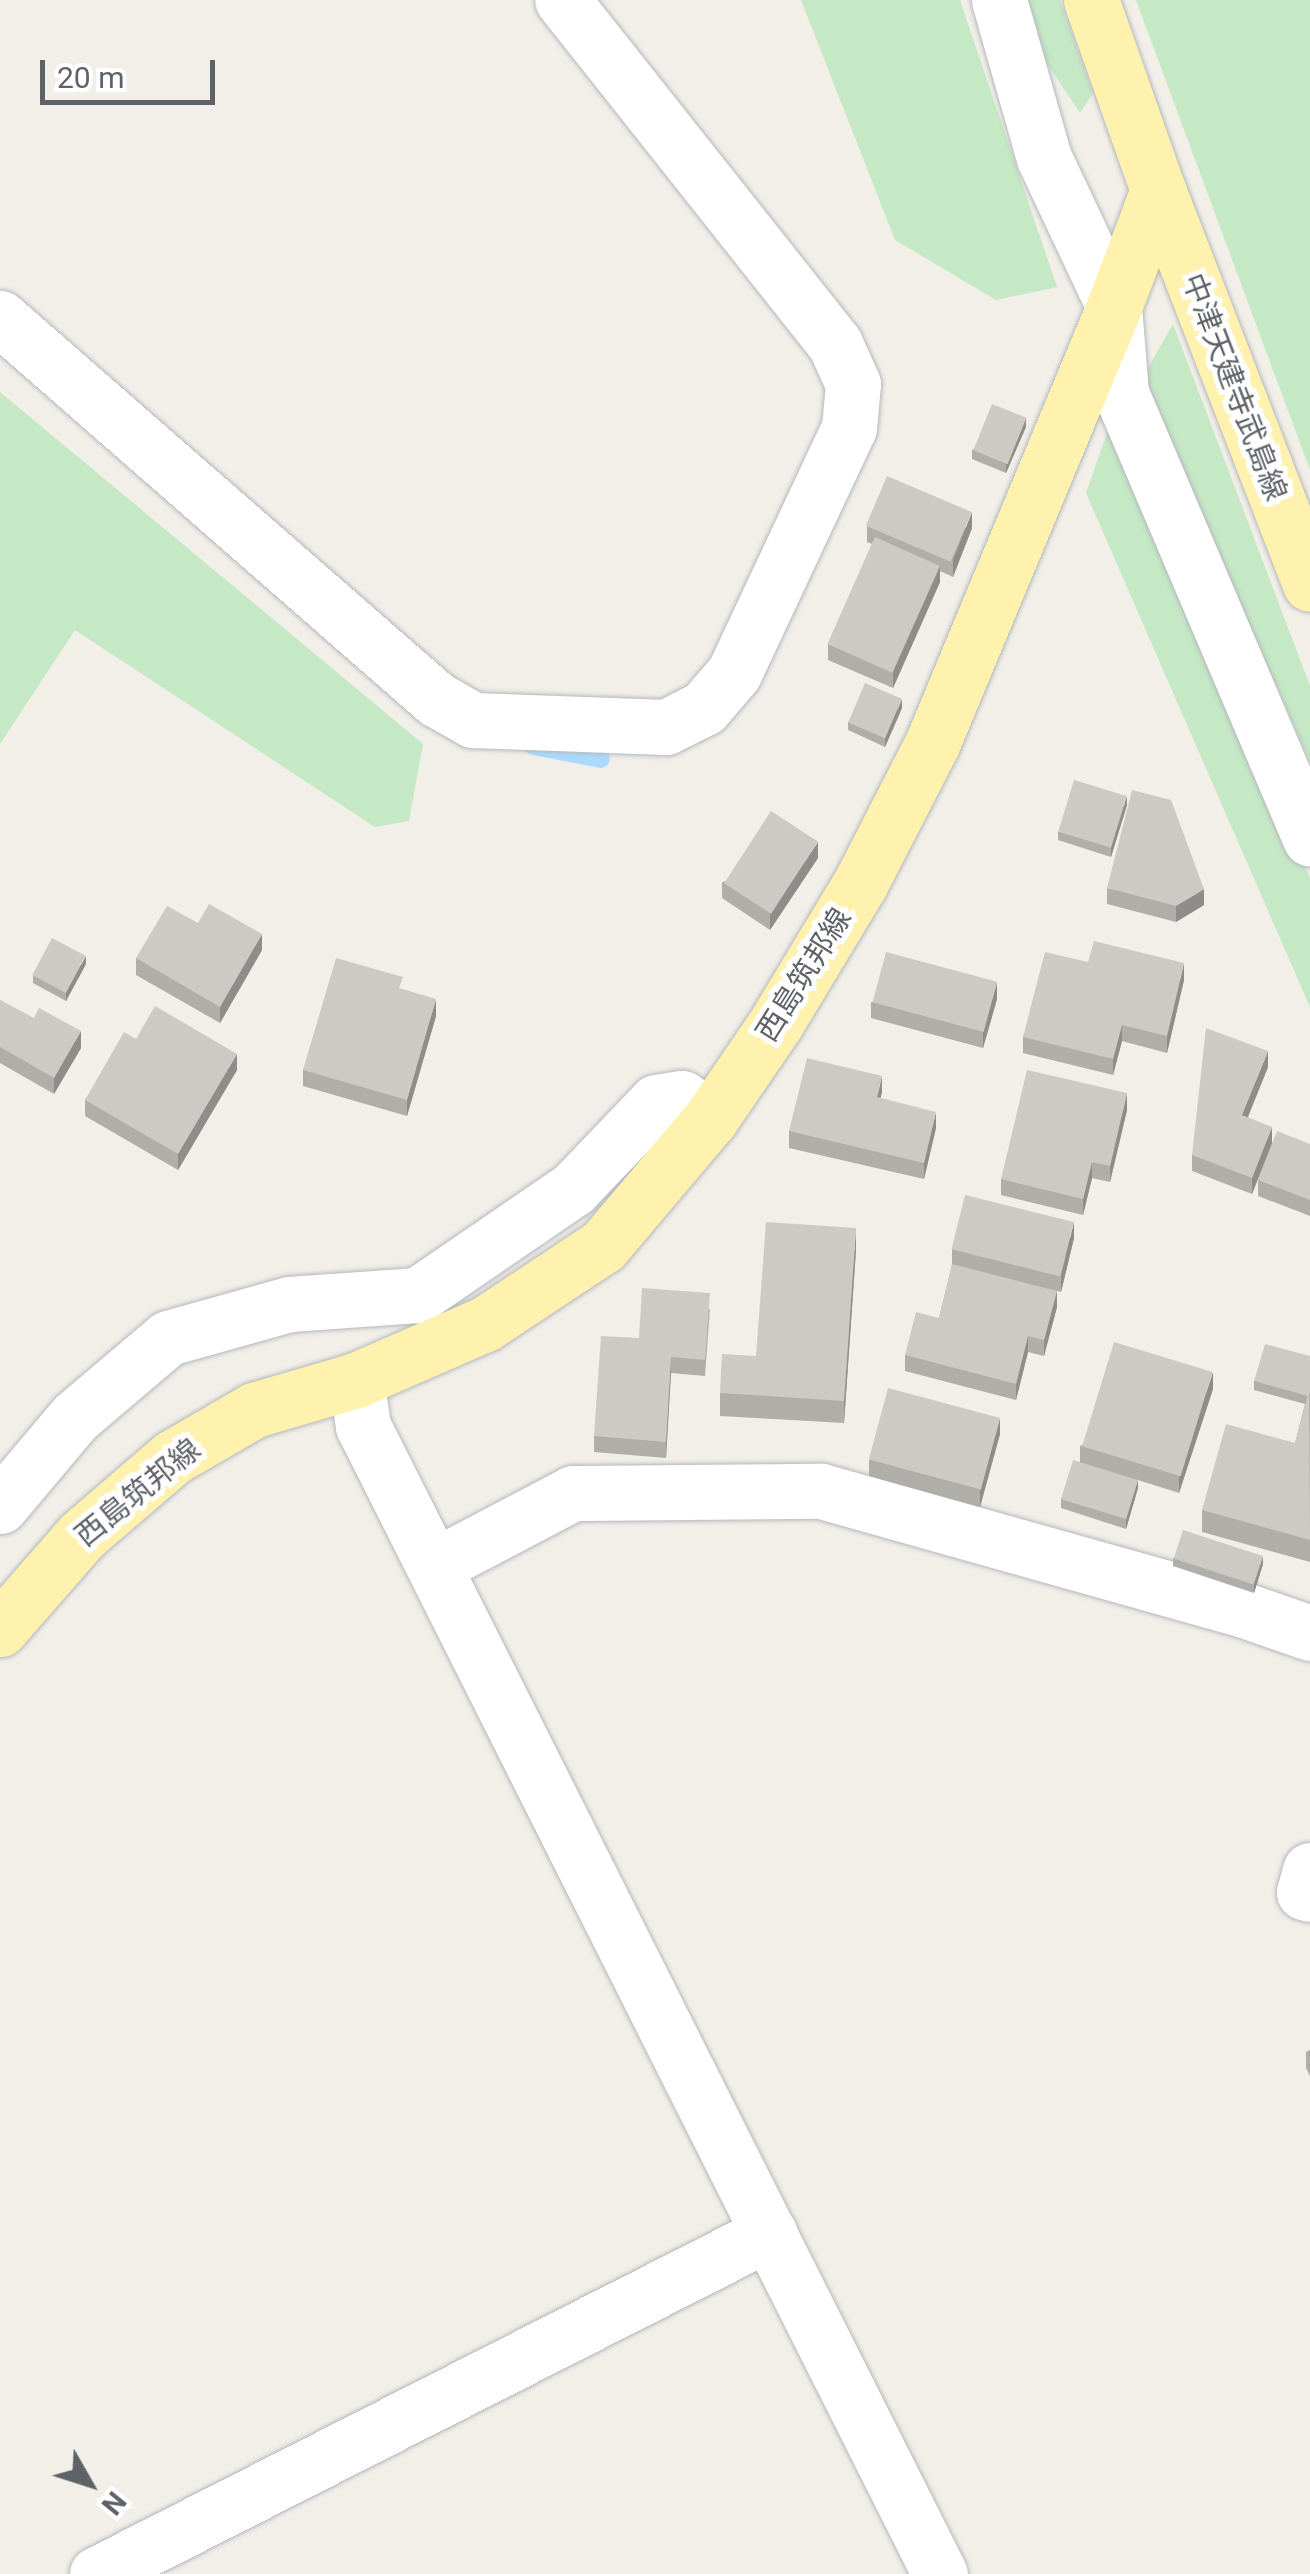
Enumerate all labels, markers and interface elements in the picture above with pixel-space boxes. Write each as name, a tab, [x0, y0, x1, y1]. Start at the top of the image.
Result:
scale bar	[45, 40, 220, 102]
text: 20 m	[57, 60, 124, 95]
street label: 中津天建寺武島線	[1174, 269, 1294, 505]
street label: 西島筑邦線	[749, 902, 859, 1048]
street label: 西島筑邦線	[68, 1432, 208, 1554]
north arrow	[40, 2434, 140, 2534]
text: N	[95, 2485, 133, 2521]

